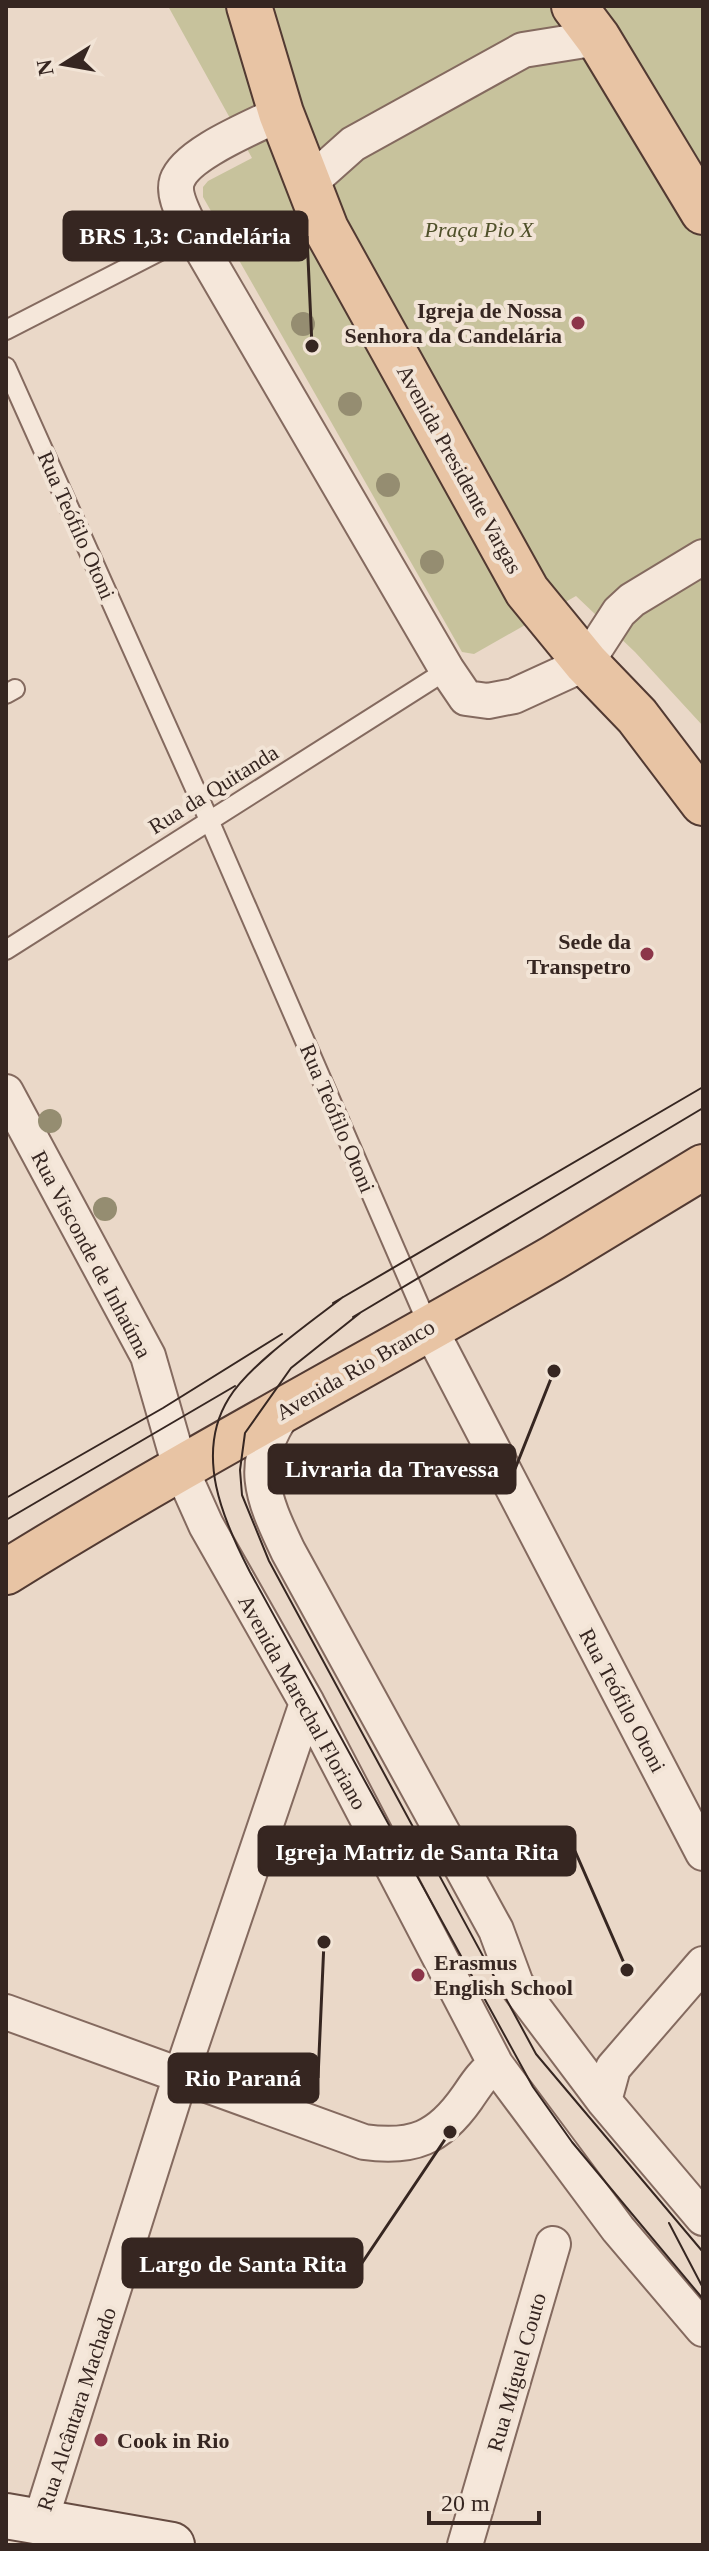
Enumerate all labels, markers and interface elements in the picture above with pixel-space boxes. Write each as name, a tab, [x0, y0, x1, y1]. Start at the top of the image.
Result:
north arrow	[24, 24, 104, 104]
text: N	[31, 57, 59, 78]
callout: BRS 1,3: Candelária	[64, 212, 307, 260]
park label: Praça Pio X	[424, 217, 535, 242]
text: BRS 1,3: Candelária	[79, 223, 291, 249]
place label: Igreja de Nossa Senhora da Candelária	[344, 298, 562, 348]
marker: Igreja de Nossa Senhora da Candelária	[569, 314, 587, 332]
street label: Avenida Presidente Vargas	[392, 361, 527, 578]
street label: Rua Teófilo Otoni	[33, 447, 120, 603]
street label: Rua da Quitanda	[144, 740, 283, 839]
place label: Sede da Transpetro	[527, 929, 631, 979]
marker: Sede da Transpetro	[638, 945, 656, 963]
street label: Rua Teófilo Otoni	[295, 1040, 380, 1196]
street label: Rua Visconde de Inhaúma	[26, 1146, 157, 1362]
street label: Avenida Rio Branco	[271, 1314, 439, 1425]
callout: Livraria da Travessa	[269, 1445, 515, 1493]
text: Livraria da Travessa	[285, 1456, 499, 1482]
street label: Avenida Marechal Floriano	[233, 1591, 372, 1814]
street label: Rua Teófilo Otoni	[574, 1624, 671, 1776]
callout: Igreja Matriz de Santa Rita	[259, 1827, 575, 1875]
text: Igreja Matriz de Santa Rita	[275, 1839, 559, 1865]
place label: Erasmus English School	[434, 1950, 573, 2000]
marker: Erasmus English School	[409, 1966, 427, 1984]
callout: Rio Paraná	[169, 2054, 318, 2102]
text: Rio Paraná	[185, 2065, 301, 2091]
callout: Largo de Santa Rita	[123, 2239, 362, 2287]
text: Largo de Santa Rita	[139, 2251, 347, 2277]
street label: Rua Miguel Couto	[482, 2290, 551, 2454]
street label: Rua Alcântara Machado	[32, 2304, 121, 2514]
place label: Cook in Rio	[117, 2428, 229, 2453]
marker: Cook in Rio	[92, 2431, 110, 2449]
scale bar	[429, 2475, 539, 2525]
text: 20 m	[441, 2490, 490, 2516]

